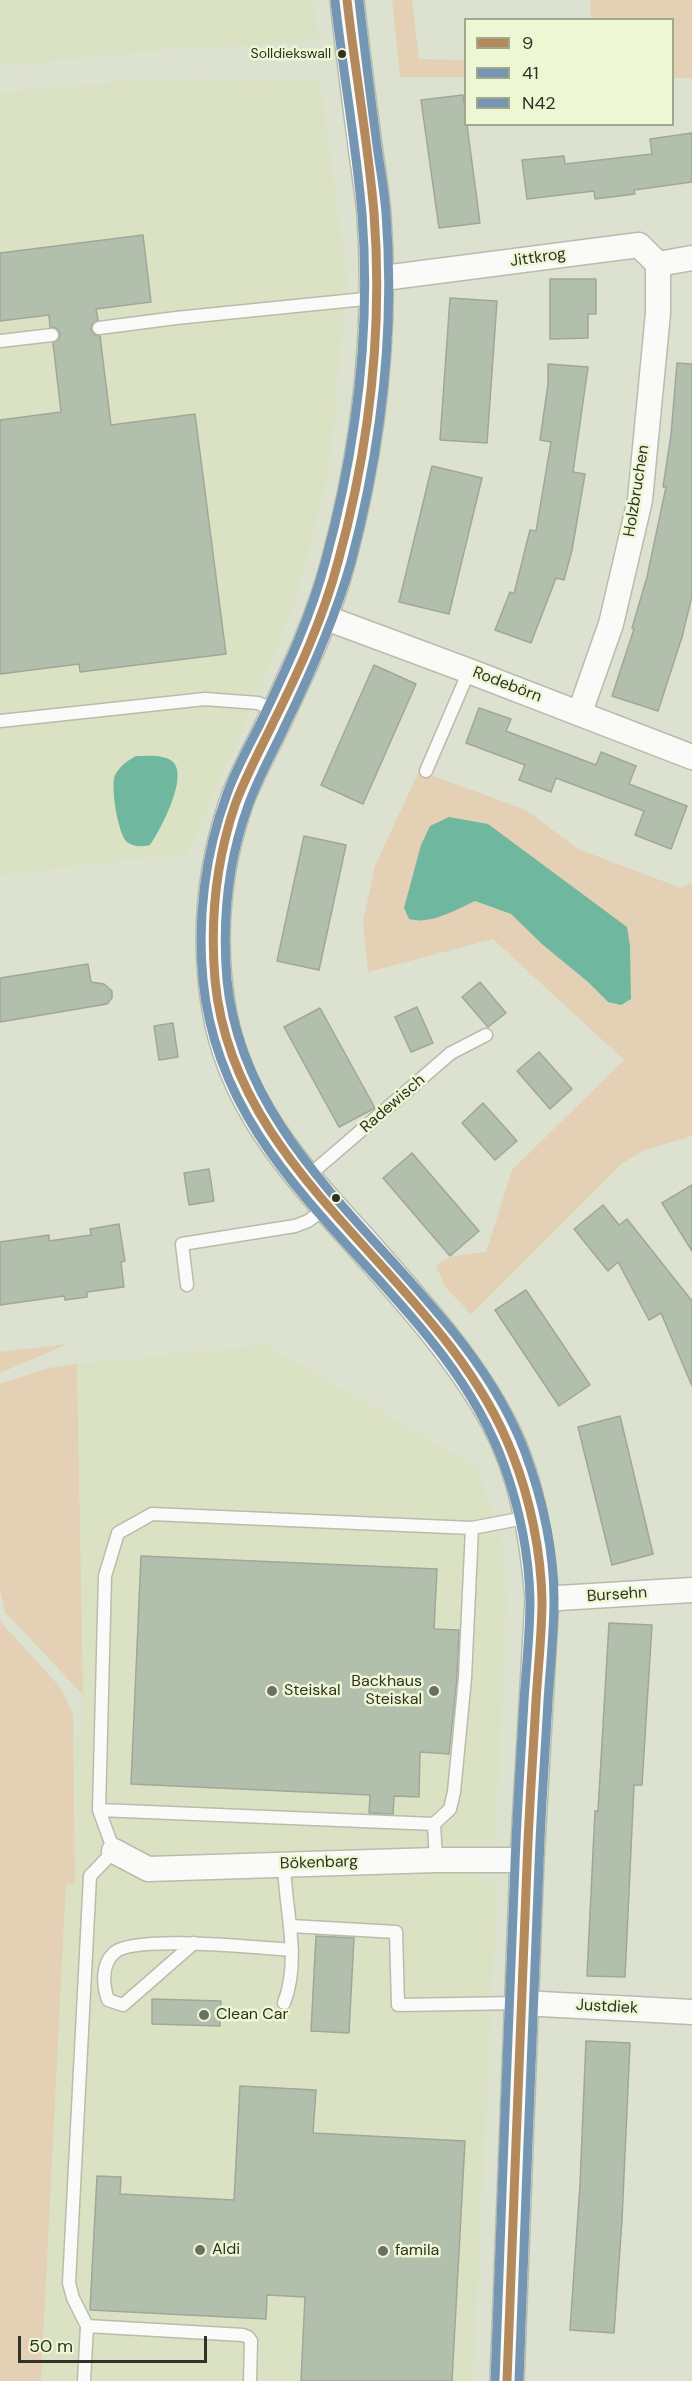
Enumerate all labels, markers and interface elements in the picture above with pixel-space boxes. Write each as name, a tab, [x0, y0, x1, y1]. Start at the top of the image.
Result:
legend	[464, 18, 674, 126]
text: 9	[522, 31, 533, 55]
place label: Solldiekswall	[251, 46, 331, 62]
marker: Solldiekswall	[336, 48, 348, 60]
text: 41	[522, 61, 539, 85]
text: N42	[522, 91, 556, 115]
street label: Jittkrog	[509, 245, 567, 271]
street label: Holzbruchen	[620, 444, 654, 538]
street label: Rodebörn	[470, 663, 544, 707]
street label: Radewisch	[357, 1071, 429, 1137]
unlabelled marker	[330, 1192, 342, 1204]
street label: Bursehn	[586, 1583, 648, 1607]
place label: Backhaus Steiskal	[351, 1672, 422, 1710]
place label: Steiskal	[284, 1681, 341, 1701]
marker: Steiskal	[265, 1684, 279, 1698]
marker: Backhaus Steiskal	[427, 1684, 441, 1698]
street label: Bökenbarg	[280, 1852, 358, 1874]
street label: Justdiek	[576, 1996, 638, 2018]
place label: Clean Car	[216, 2005, 288, 2025]
marker: Clean Car	[197, 2008, 211, 2022]
place label: Aldi	[212, 2240, 240, 2260]
place label: famila	[395, 2241, 439, 2261]
marker: Aldi	[193, 2243, 207, 2257]
marker: famila	[376, 2244, 390, 2258]
scale bar	[21, 2324, 210, 2362]
text: 50 m	[29, 2334, 73, 2358]

